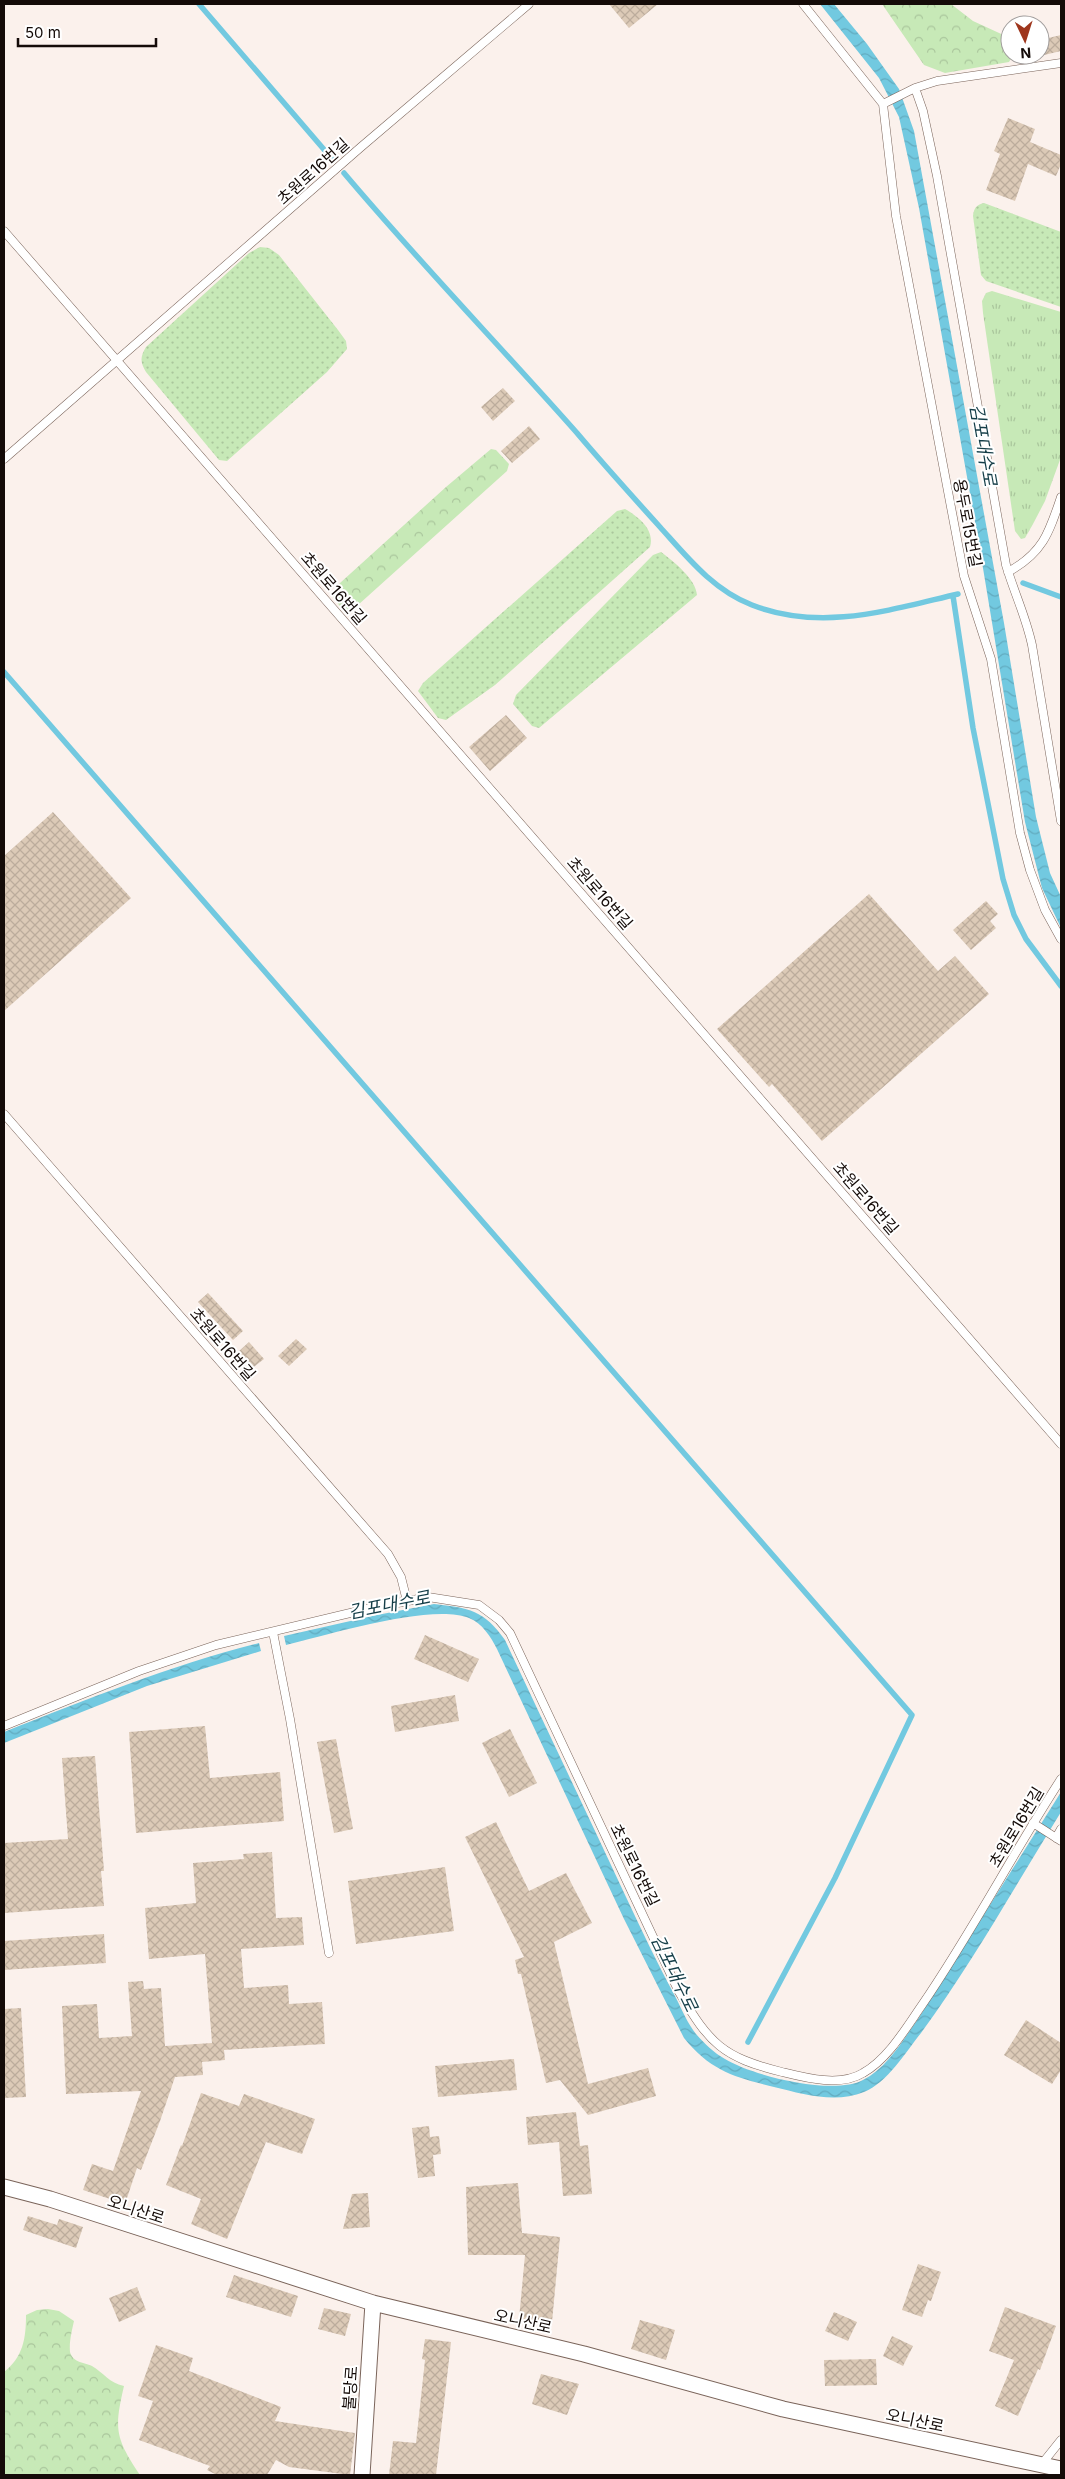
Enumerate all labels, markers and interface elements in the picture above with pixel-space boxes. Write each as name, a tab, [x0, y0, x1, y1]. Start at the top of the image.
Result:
scale bar	[18, 15, 155, 47]
north arrow	[1000, 15, 1050, 65]
text: 50 m	[25, 23, 61, 42]
text: N	[1020, 45, 1032, 62]
street label: 초원로16번길	[273, 133, 353, 209]
water label: 김포대수로	[966, 402, 1001, 489]
street label: 용두로15번길	[950, 477, 986, 569]
street label: 초원로16번길	[297, 547, 371, 629]
street label: 초원로16번길	[563, 852, 637, 934]
street label: 초원로16번길	[829, 1157, 903, 1239]
street label: 초원로16번길	[186, 1303, 260, 1385]
water label: 김포대수로	[346, 1586, 433, 1623]
street label: 초원로16번길	[984, 1783, 1048, 1871]
street label: 초원로16번길	[606, 1820, 664, 1910]
water label: 김포대수로	[647, 1931, 703, 2016]
street label: 오니산로	[105, 2190, 167, 2228]
street label: 오니산로	[492, 2305, 554, 2337]
street label: 불당로	[338, 2365, 362, 2411]
street label: 오니산로	[884, 2404, 946, 2436]

